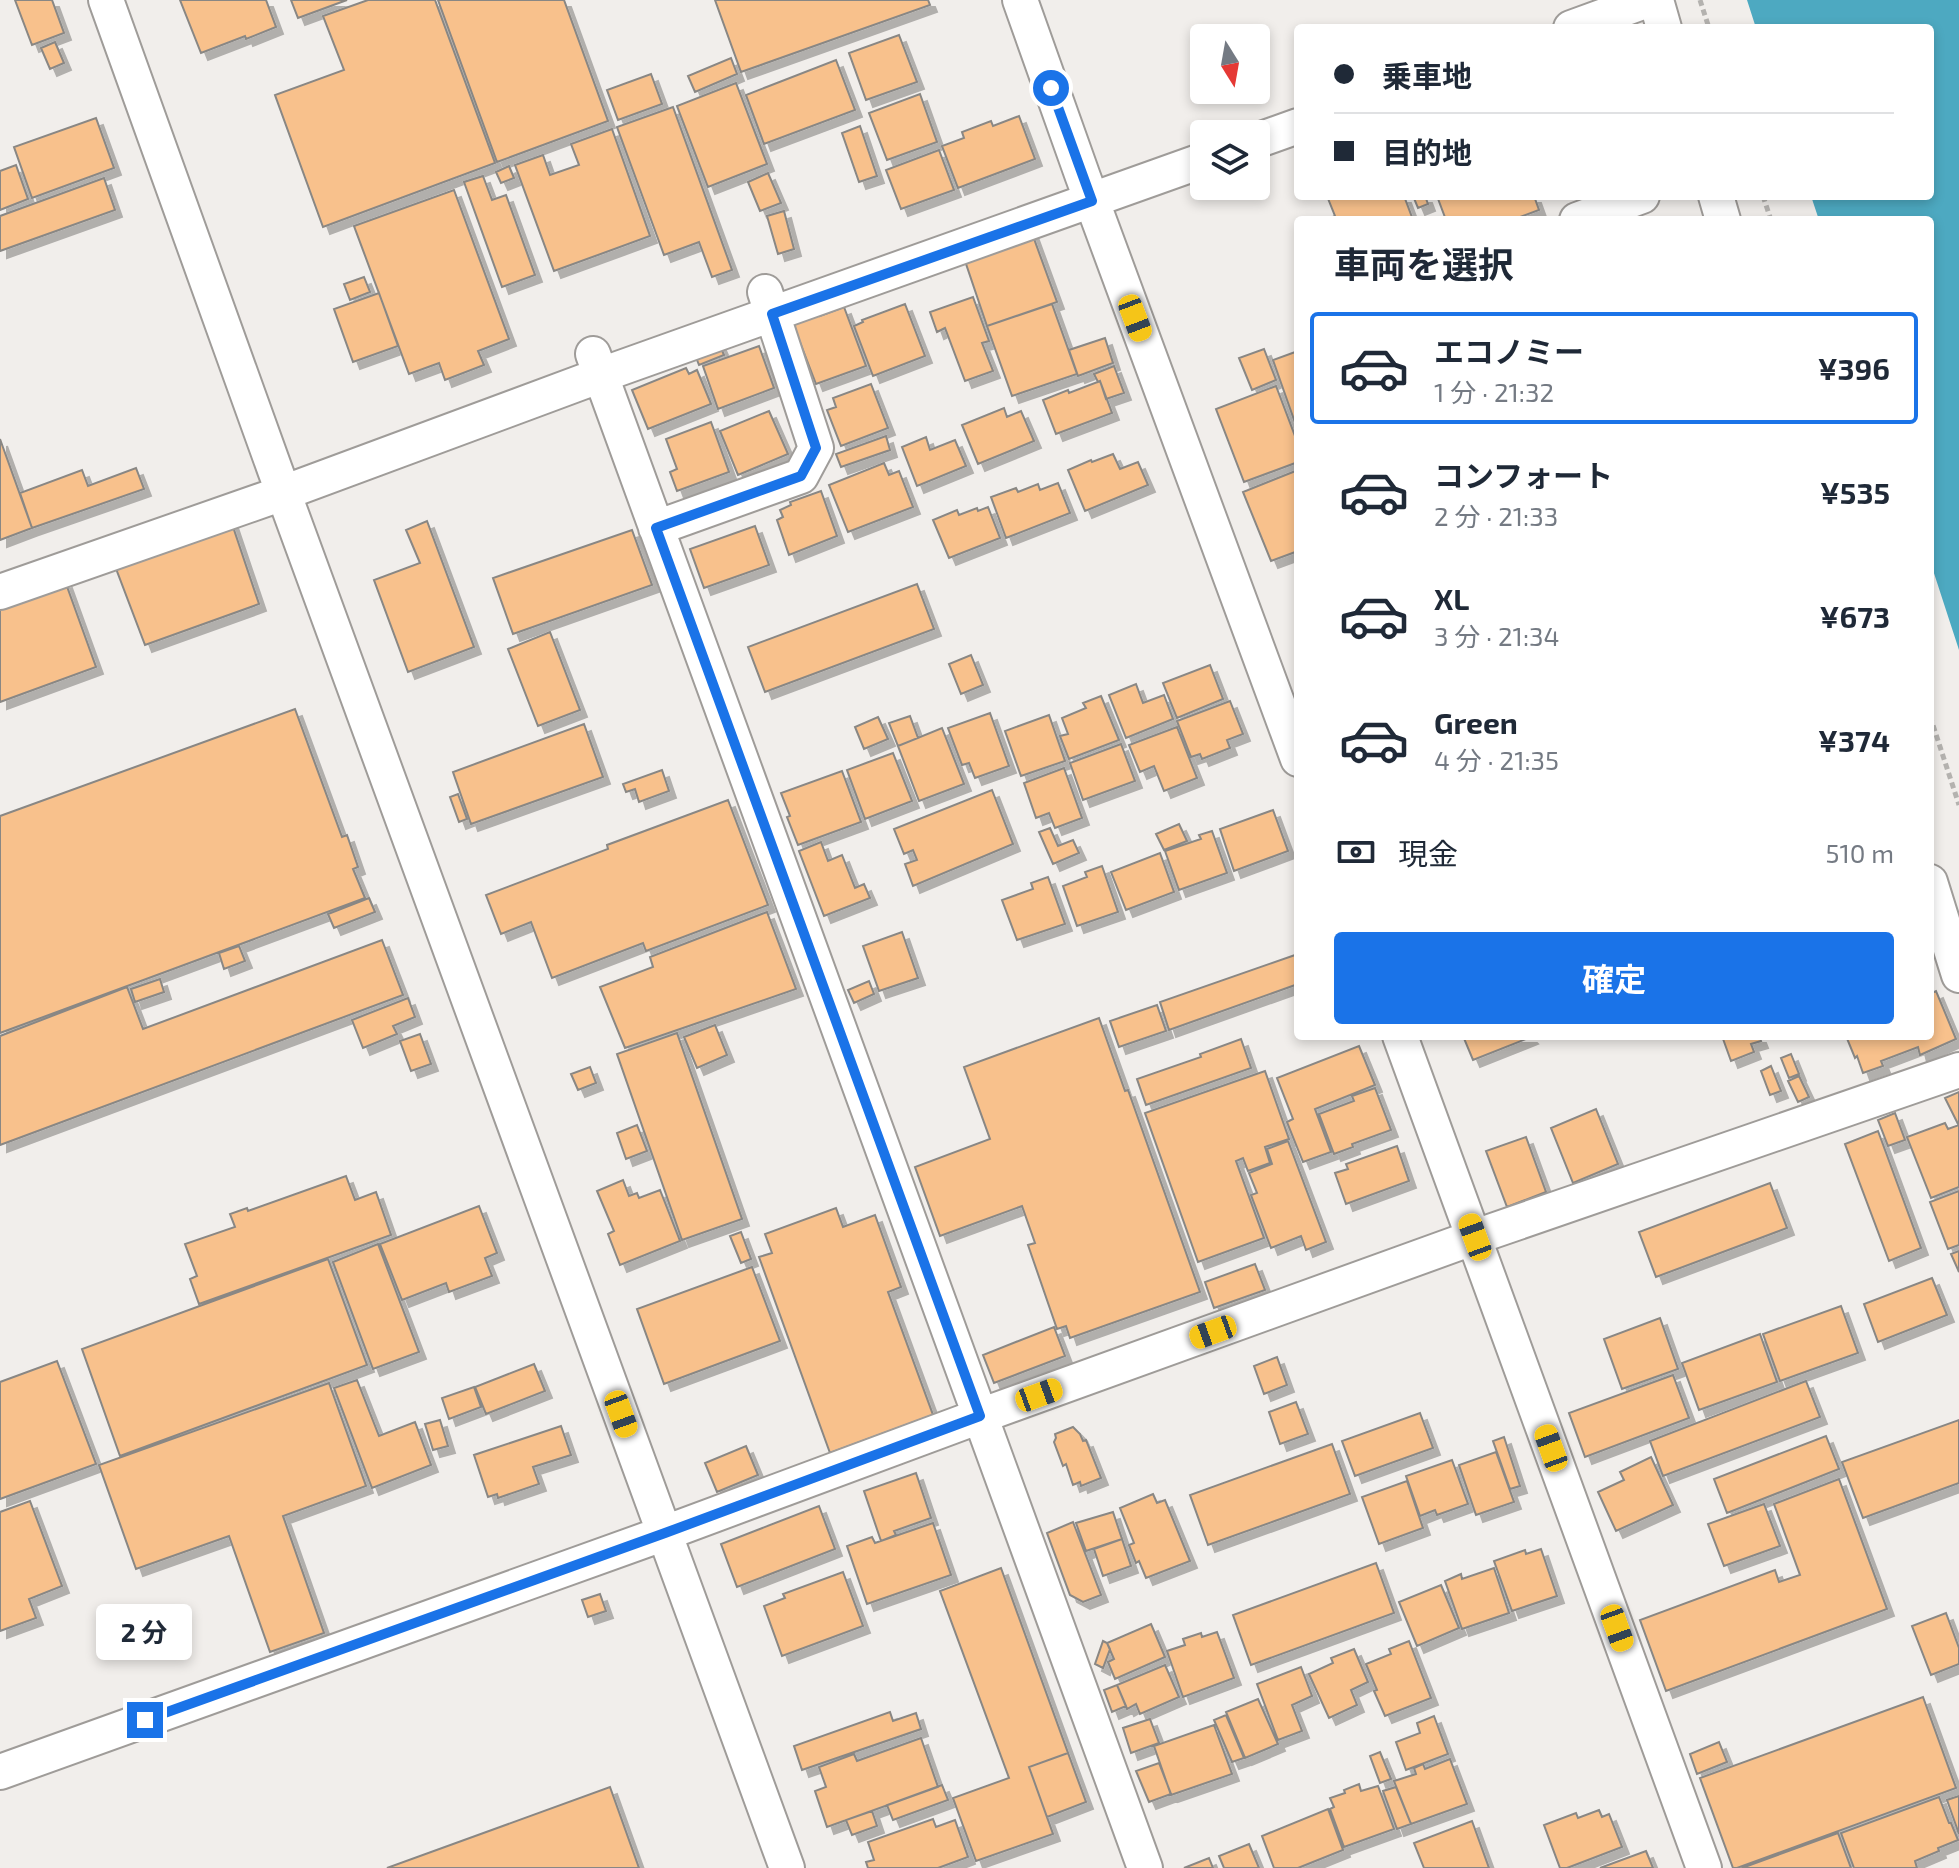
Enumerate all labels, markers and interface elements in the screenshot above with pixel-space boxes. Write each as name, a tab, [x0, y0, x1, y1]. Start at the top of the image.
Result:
north arrow	[1190, 24, 1270, 104]
map controls	[1190, 24, 1270, 200]
text: 乗車地	[1382, 57, 1472, 93]
route start	[1033, 70, 1069, 106]
button: layers	[1190, 120, 1270, 200]
text: 目的地	[1382, 134, 1472, 170]
text: 車両を選択	[1334, 242, 1514, 285]
car	[1115, 291, 1155, 345]
icon: car	[1338, 332, 1410, 404]
text: エコノミー	[1434, 333, 1584, 369]
text: ¥396	[1818, 350, 1890, 386]
text: 1 分 · 21:32	[1434, 376, 1554, 407]
icon: car	[1338, 456, 1410, 528]
text: コンフォート	[1434, 457, 1613, 493]
text: ¥535	[1820, 474, 1890, 510]
text: 2 分 · 21:33	[1434, 500, 1558, 531]
icon: car	[1338, 580, 1410, 652]
text: XL	[1434, 580, 1469, 616]
text: ¥673	[1820, 598, 1890, 634]
text: 3 分 · 21:34	[1434, 620, 1560, 651]
icon: car	[1338, 704, 1410, 776]
text: Green	[1434, 704, 1518, 740]
text: ¥374	[1818, 722, 1890, 758]
text: 4 分 · 21:35	[1434, 744, 1559, 775]
icon: cash	[1334, 830, 1378, 874]
text: 現金	[1398, 835, 1458, 871]
text: 510 m	[1825, 837, 1894, 868]
button: 確定	[1334, 932, 1894, 1024]
car	[1456, 1210, 1494, 1264]
car	[1186, 1313, 1240, 1351]
car	[1012, 1376, 1066, 1414]
car	[602, 1387, 640, 1441]
car	[1532, 1421, 1570, 1475]
car	[1598, 1601, 1636, 1655]
callout: 2 分	[97, 1604, 193, 1660]
text: 2 分	[121, 1616, 167, 1647]
route end	[127, 1702, 163, 1738]

